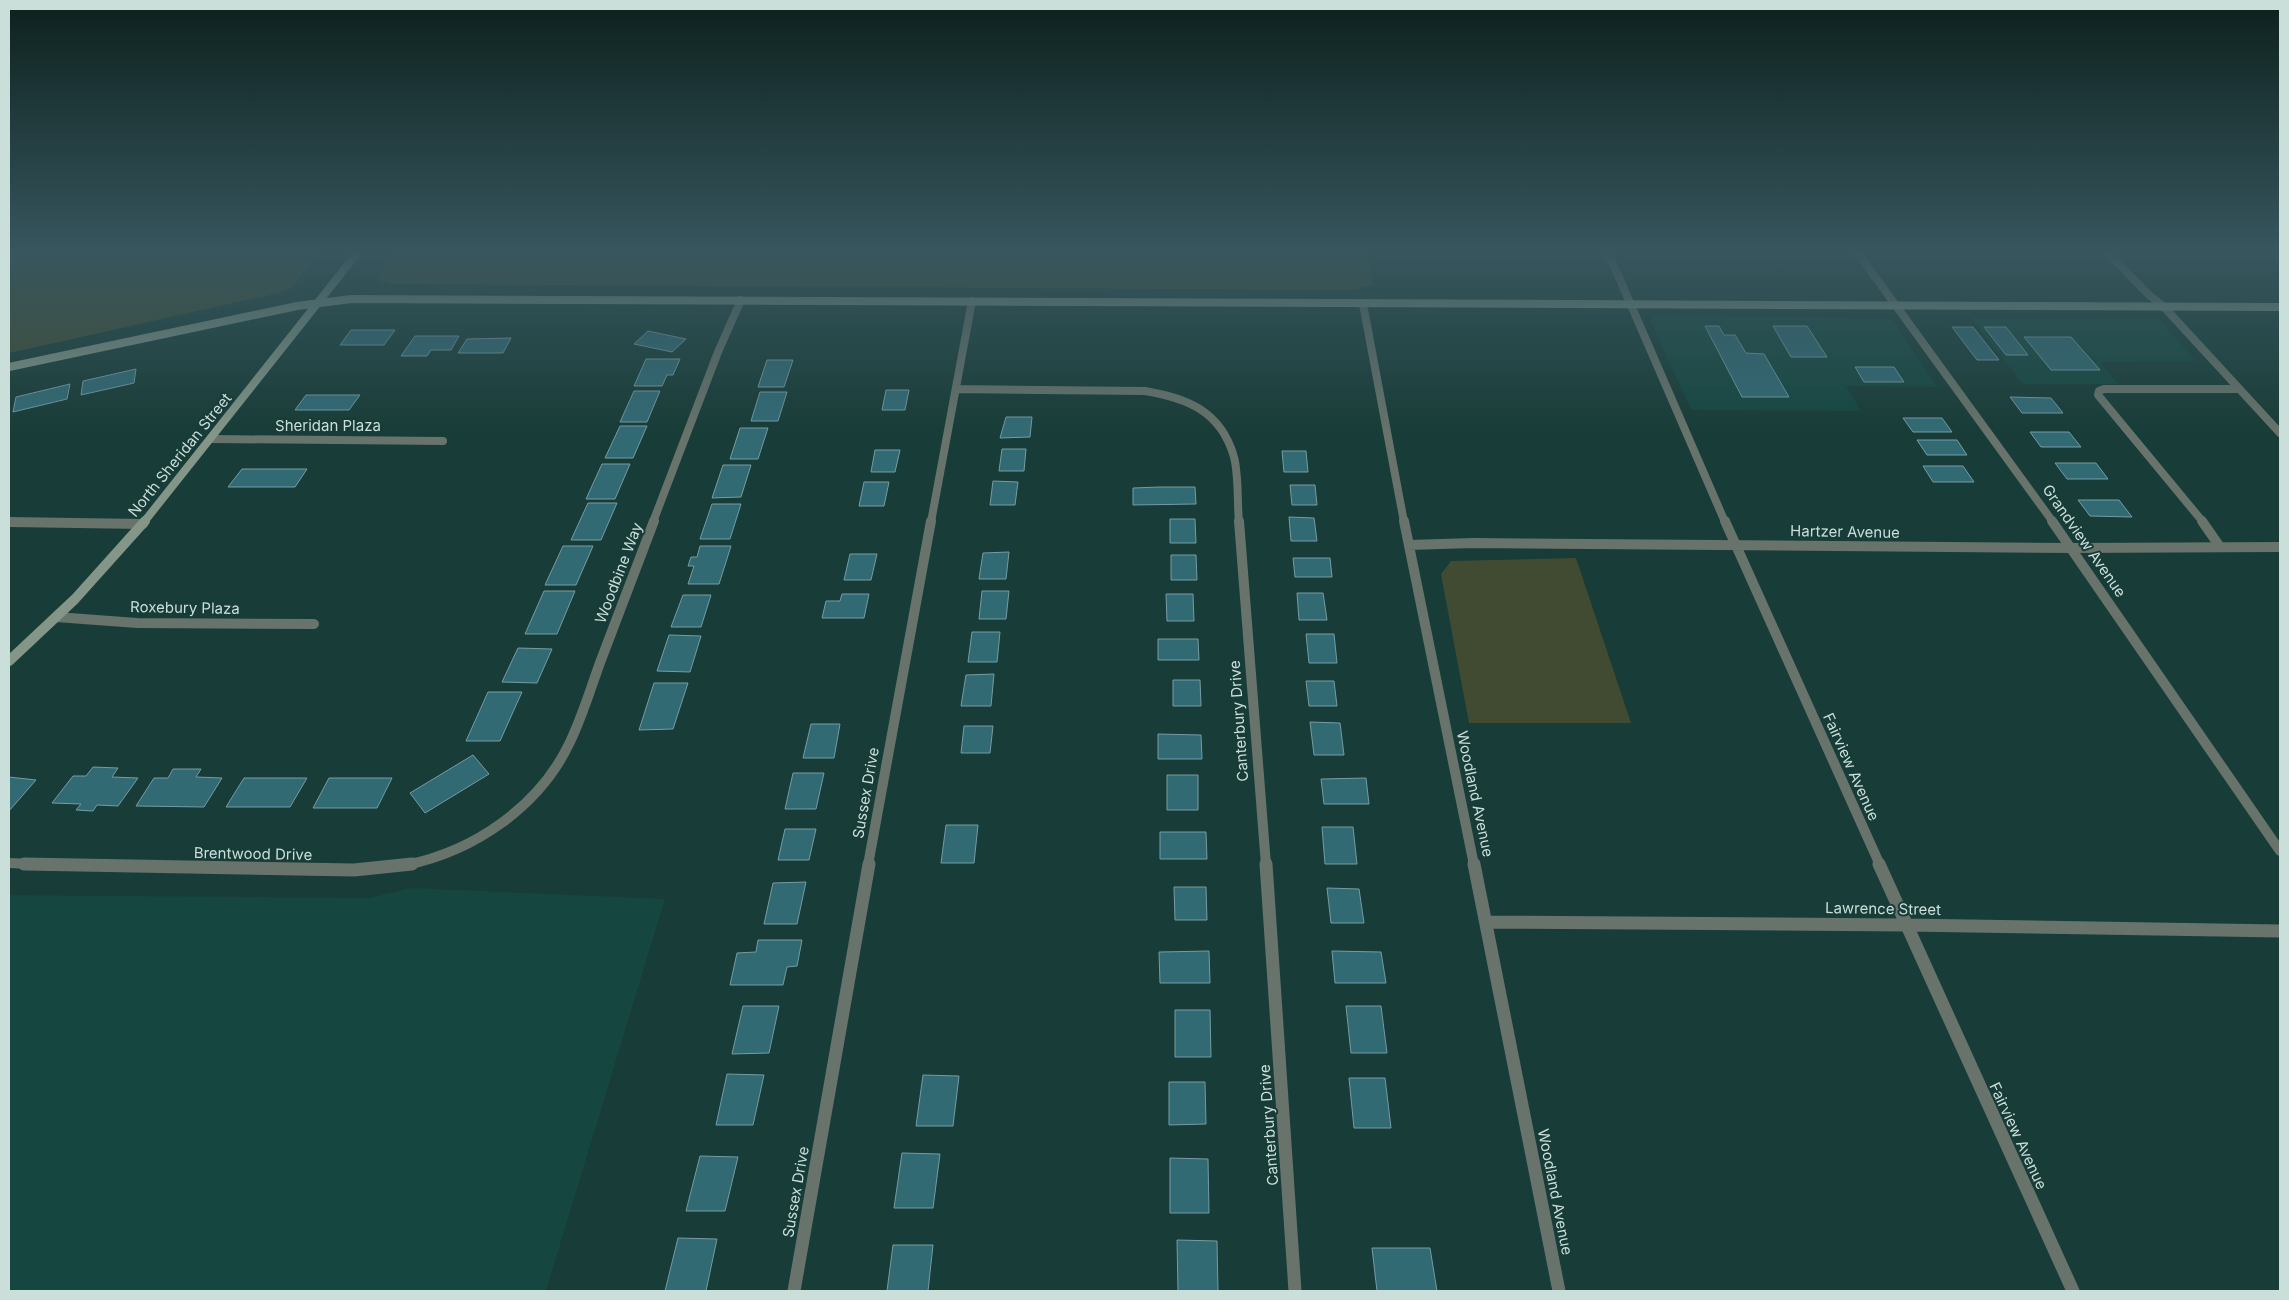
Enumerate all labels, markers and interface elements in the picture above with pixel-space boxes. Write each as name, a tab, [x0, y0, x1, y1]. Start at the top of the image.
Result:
street label: North Sheridan Street	[124, 389, 235, 520]
street label: Sheridan Plaza	[275, 416, 381, 435]
street label: Grandview Avenue	[2038, 481, 2130, 601]
street label: Woodbine Way	[591, 519, 647, 626]
street label: Hartzer Avenue	[1790, 521, 1900, 542]
street label: Roxebury Plaza	[130, 597, 240, 618]
street label: Canterbury Drive	[1225, 660, 1252, 782]
street label: Fairview Avenue	[1819, 710, 1884, 824]
street label: Woodland Avenue	[1453, 729, 1498, 859]
street label: Sussex Drive	[848, 746, 883, 840]
street label: Brentwood Drive	[194, 843, 312, 864]
street label: Lawrence Street	[1825, 898, 1941, 919]
street label: Canterbury Drive	[1255, 1064, 1282, 1186]
street label: Fairview Avenue	[1985, 1079, 2052, 1192]
street label: Woodland Avenue	[1534, 1127, 1577, 1257]
street label: Sussex Drive	[778, 1145, 813, 1239]

